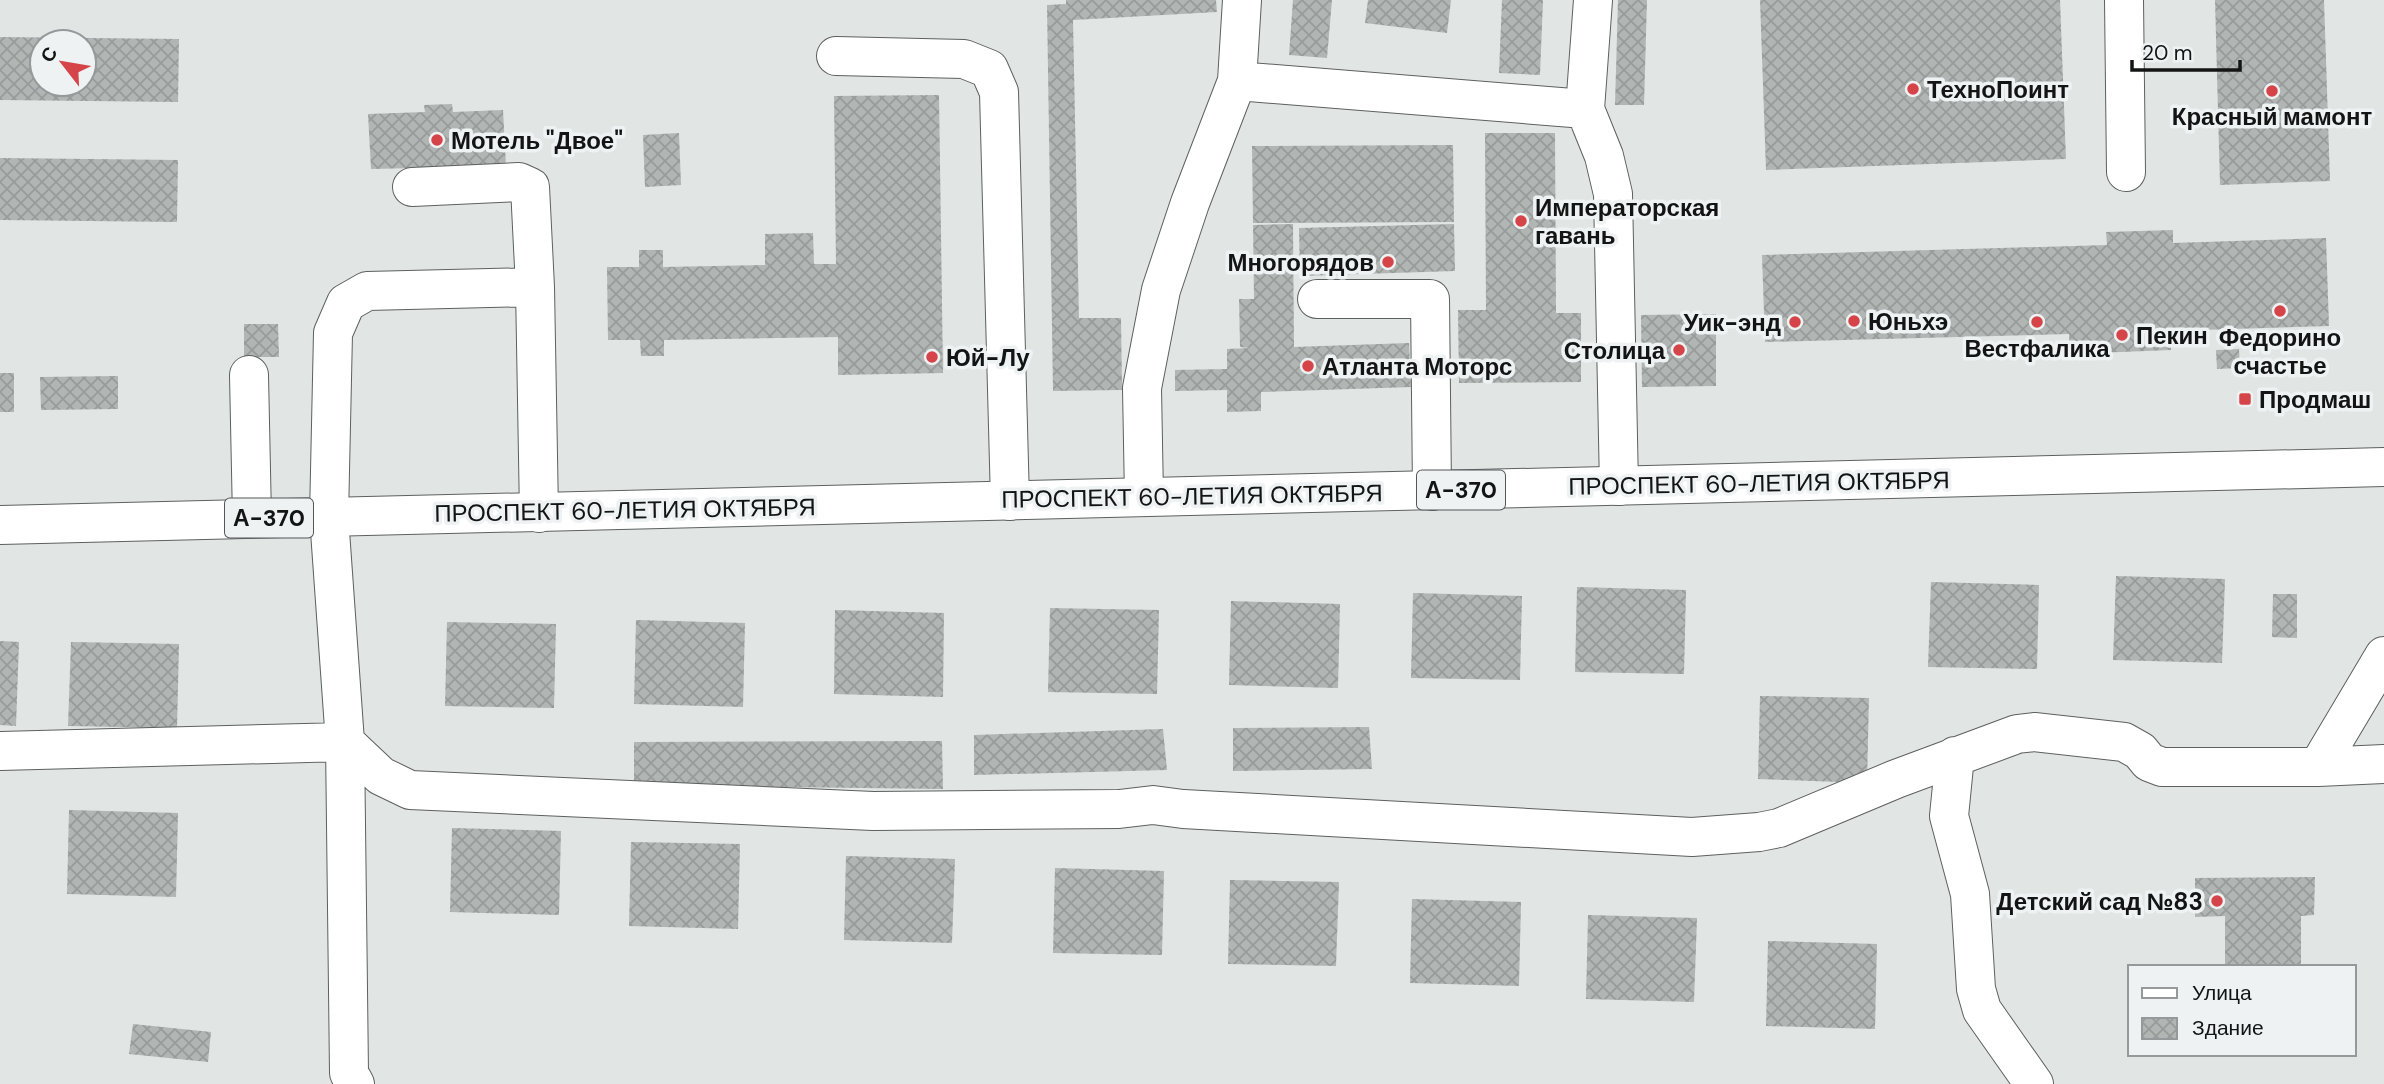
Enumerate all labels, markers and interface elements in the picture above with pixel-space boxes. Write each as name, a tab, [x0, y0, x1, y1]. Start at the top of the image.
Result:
north arrow	[28, 28, 98, 98]
scale bar	[2132, 28, 2240, 72]
text: 20 m	[2142, 39, 2193, 67]
text: С	[35, 42, 63, 67]
place label: ТехноПоинт	[1927, 74, 2069, 105]
marker: ТехноПоинт	[1905, 81, 1921, 97]
marker: Красный мамонт	[2264, 83, 2280, 99]
place label: Красный мамонт	[2172, 101, 2373, 132]
place label: Мотель "Двое"	[451, 125, 623, 156]
marker: Мотель "Двое"	[429, 132, 445, 148]
place label: Императорская гавань	[1535, 192, 1719, 251]
marker: Императорская гавань	[1513, 213, 1529, 229]
place label: Многорядов	[1228, 247, 1374, 278]
marker: Многорядов	[1380, 254, 1396, 270]
marker: Федорино счастье	[2272, 303, 2288, 319]
place label: Юньхэ	[1868, 306, 1948, 337]
place label: Уик-энд	[1683, 307, 1781, 338]
marker: Юньхэ	[1846, 313, 1862, 329]
marker: Уик-энд	[1787, 314, 1803, 330]
marker: Вестфалика	[2029, 314, 2045, 330]
place label: Пекин	[2136, 320, 2208, 351]
place label: Федорино счастье	[2219, 322, 2341, 381]
marker: Пекин	[2114, 327, 2130, 343]
place label: Вестфалика	[1964, 333, 2110, 364]
place label: Столица	[1564, 335, 1666, 366]
place label: Юй-Лу	[946, 342, 1030, 373]
marker: Столица	[1671, 342, 1687, 358]
marker: Юй-Лу	[924, 349, 940, 365]
place label: Атланта Моторс	[1322, 351, 1512, 382]
marker: Атланта Моторс	[1300, 358, 1316, 374]
place label: Продмаш	[2259, 384, 2371, 415]
marker: Продмаш	[2237, 391, 2253, 407]
street label: ПРОСПЕКТ 60-ЛЕТИЯ ОКТЯБРЯ	[1568, 464, 1950, 502]
road number: А-370	[1417, 470, 1505, 510]
street label: ПРОСПЕКТ 60-ЛЕТИЯ ОКТЯБРЯ	[1001, 477, 1383, 515]
street label: ПРОСПЕКТ 60-ЛЕТИЯ ОКТЯБРЯ	[434, 491, 816, 529]
road number: А-370	[225, 498, 313, 538]
place label: Детский сад №83	[1996, 886, 2203, 917]
marker: Детский сад №83	[2209, 893, 2225, 909]
legend	[2128, 965, 2356, 1056]
text: Улица	[2192, 979, 2252, 1007]
text: Здание	[2192, 1014, 2264, 1042]

